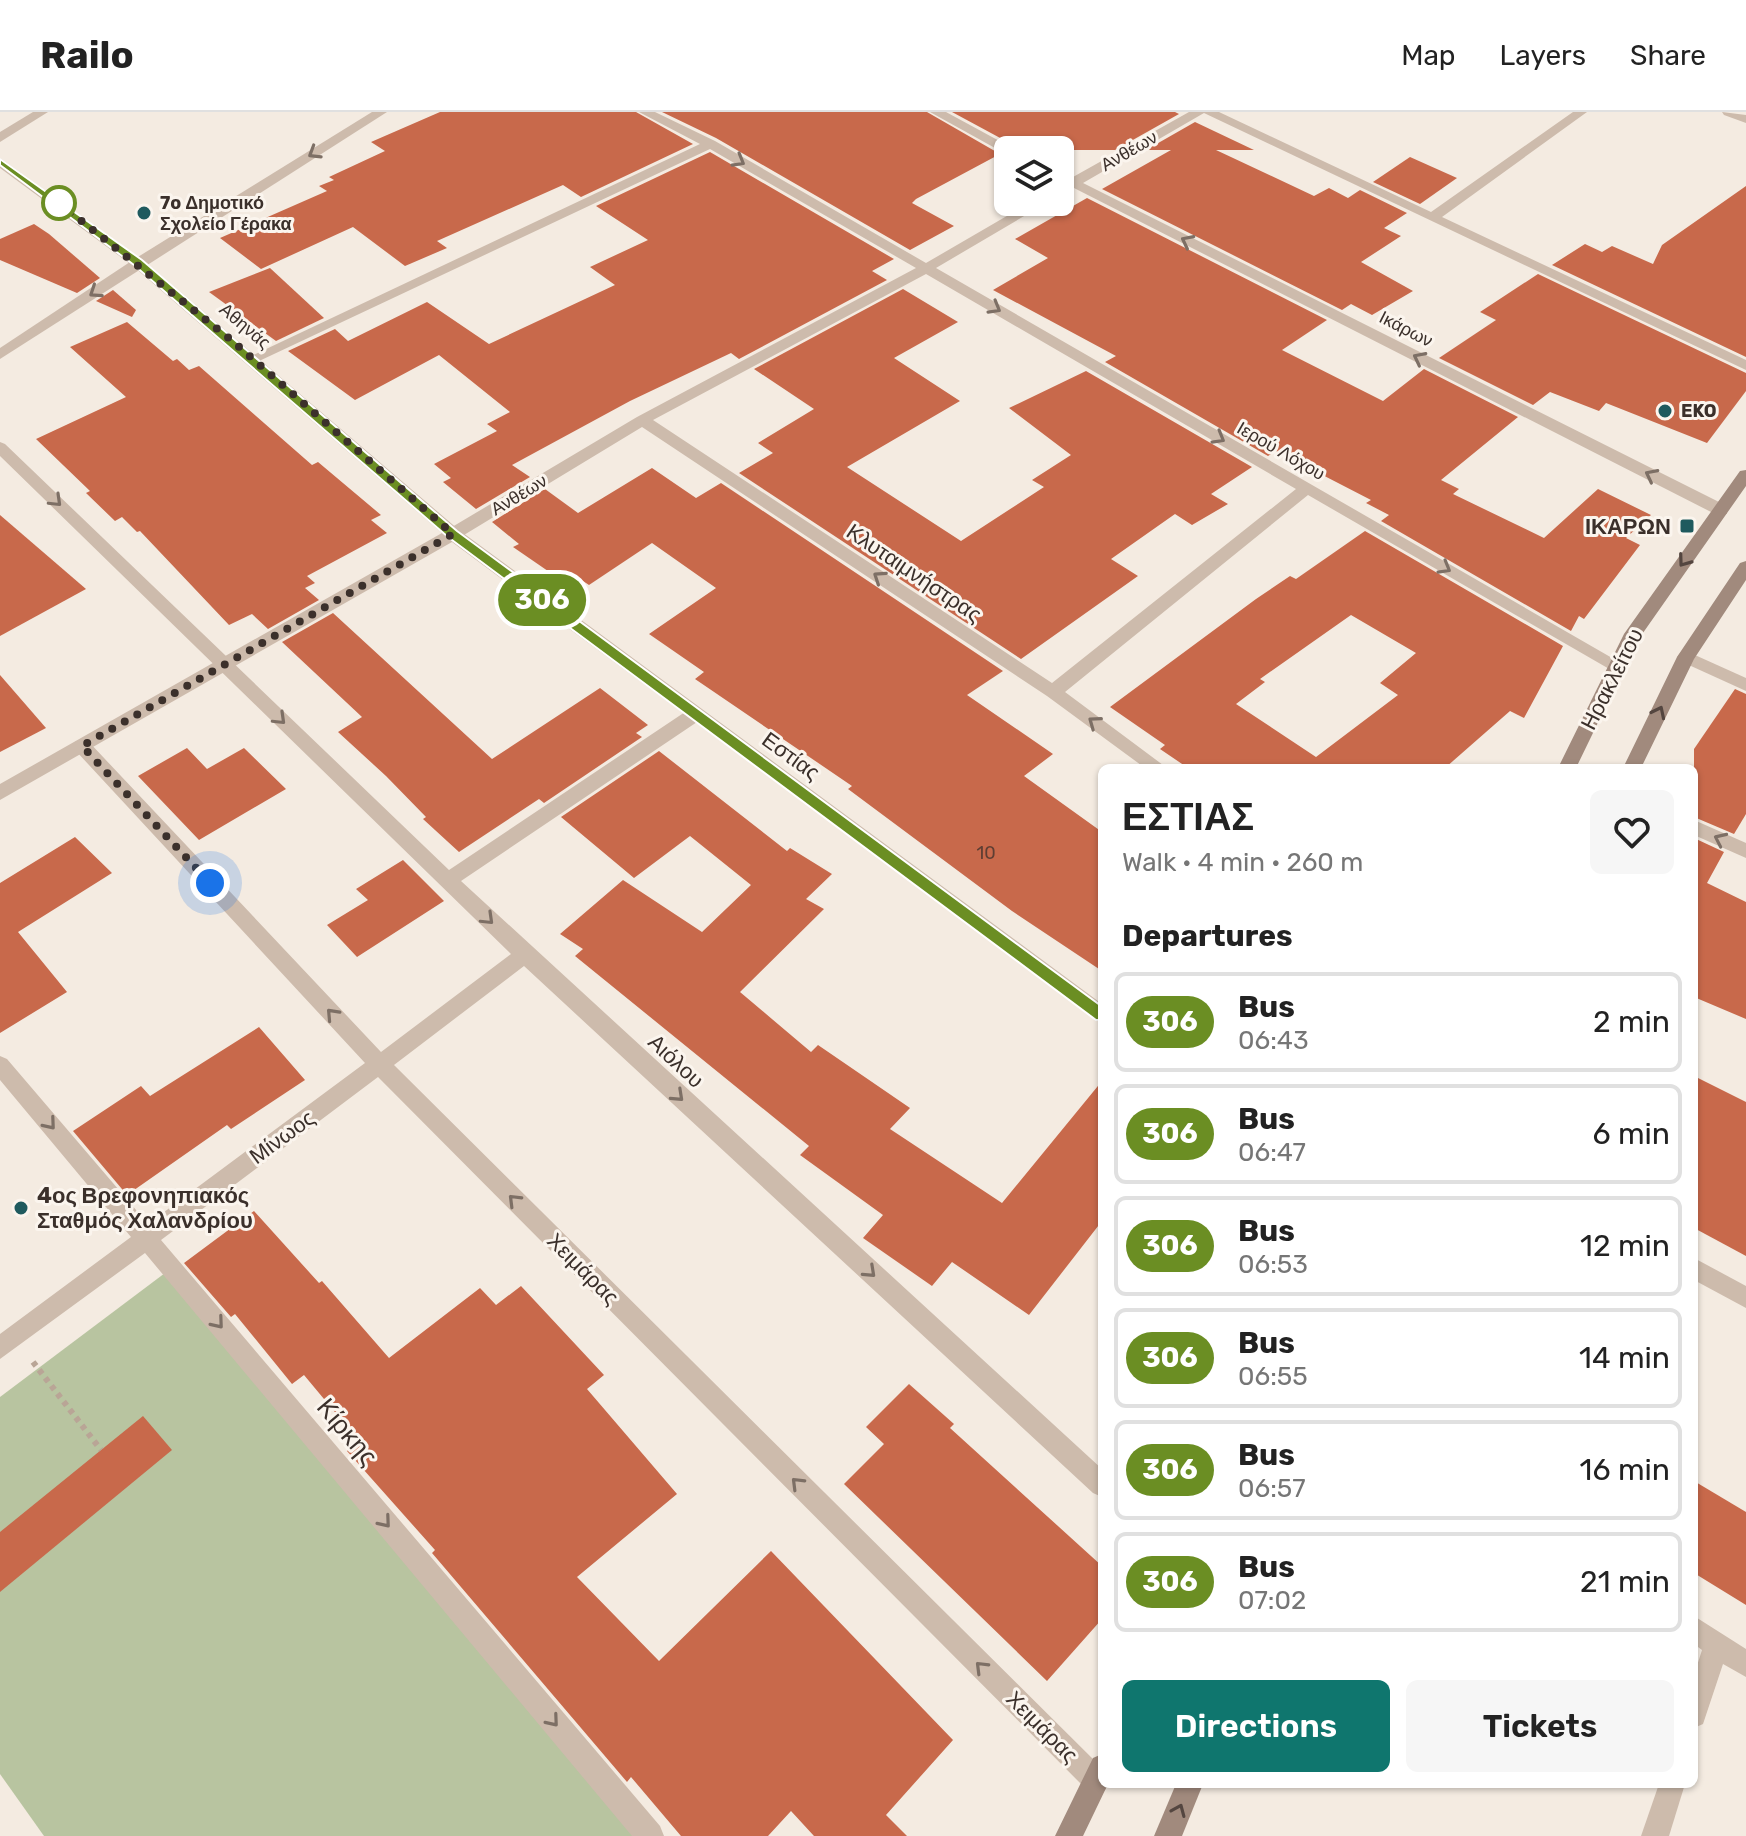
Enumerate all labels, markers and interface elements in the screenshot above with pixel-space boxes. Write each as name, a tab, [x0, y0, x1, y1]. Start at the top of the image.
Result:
text: Railo	[40, 32, 134, 78]
text: Map	[1401, 39, 1456, 72]
text: Layers	[1500, 39, 1586, 72]
text: Share	[1630, 39, 1706, 72]
street label: Ανθέων	[1097, 126, 1161, 176]
map controls	[994, 136, 1074, 216]
button: layers	[994, 136, 1074, 216]
one-way arrow	[309, 144, 323, 159]
one-way arrow	[730, 151, 745, 167]
unlabelled marker	[42, 186, 76, 220]
place label: 7o Δημοτικό Σχολείο Γέρακα	[160, 192, 292, 235]
marker: 7o Δημοτικό Σχολείο Γέρακα	[135, 204, 153, 222]
one-way arrow	[1181, 235, 1196, 250]
one-way arrow	[89, 282, 103, 297]
street label: Αθηνάς	[215, 298, 275, 354]
one-way arrow	[986, 298, 1001, 313]
street label: Ικάρων	[1375, 306, 1437, 352]
one-way arrow	[1413, 352, 1428, 368]
place label: EKO	[1681, 400, 1717, 422]
marker: EKO	[1656, 402, 1674, 420]
street label: Ιερού Λόχου	[1233, 417, 1329, 485]
one-way arrow	[1211, 428, 1225, 444]
one-way arrow	[1645, 469, 1660, 485]
street label: Ανθέων	[487, 470, 551, 520]
one-way arrow	[47, 492, 61, 506]
place label: ΙΚΑΡΩΝ	[1585, 513, 1671, 540]
marker: ΙΚΑΡΩΝ	[1678, 517, 1696, 535]
street label: Κλυταιμνήστρας	[841, 518, 987, 628]
one-way arrow	[1680, 553, 1694, 567]
one-way arrow	[1436, 558, 1451, 574]
one-way arrow	[873, 571, 888, 586]
line badge: 306	[496, 574, 588, 626]
text: 306	[514, 583, 570, 616]
street label: Ηρακλείτου	[1575, 624, 1649, 734]
one-way arrow	[1649, 706, 1665, 721]
one-way arrow	[271, 710, 286, 724]
one-way arrow	[1089, 717, 1103, 732]
street label: Εστίας	[757, 726, 825, 786]
button: heart	[1590, 790, 1674, 874]
text: ΕΣΤΙΑΣ	[1122, 794, 1254, 840]
one-way arrow	[1714, 833, 1728, 849]
house number: 10	[976, 842, 996, 864]
text: Walk · 4 min · 260 m	[1122, 847, 1363, 878]
your location	[190, 863, 230, 903]
one-way arrow	[479, 909, 493, 924]
text: Departures	[1122, 918, 1293, 954]
text: Bus	[1238, 989, 1295, 1025]
text: 2 min	[1593, 1004, 1670, 1040]
text: 306	[1142, 1005, 1198, 1038]
one-way arrow	[328, 1009, 342, 1024]
text: 06:43	[1238, 1025, 1309, 1056]
street label: Αιόλου	[643, 1029, 709, 1093]
one-way arrow	[669, 1086, 684, 1100]
text: Bus	[1238, 1101, 1295, 1137]
street label: Μίνωος	[244, 1104, 320, 1170]
one-way arrow	[40, 1115, 55, 1130]
text: 6 min	[1592, 1116, 1670, 1152]
text: 306	[1142, 1117, 1198, 1150]
text: 06:47	[1238, 1137, 1306, 1168]
place label: 4ος Βρεφονηπιακός Σταθμός Χαλανδρίου	[37, 1182, 253, 1234]
one-way arrow	[509, 1195, 523, 1209]
marker: 4ος Βρεφονηπιακός Σταθμός Χαλανδρίου	[12, 1199, 30, 1217]
text: Bus	[1238, 1213, 1295, 1249]
street label: Χειμάρας	[541, 1227, 625, 1311]
text: 12 min	[1580, 1228, 1670, 1264]
text: 306	[1142, 1229, 1198, 1262]
text: 06:53	[1238, 1249, 1308, 1280]
one-way arrow	[861, 1262, 875, 1277]
one-way arrow	[208, 1314, 223, 1328]
text: Bus	[1238, 1325, 1295, 1361]
text: 14 min	[1579, 1340, 1670, 1376]
text: 306	[1142, 1341, 1198, 1374]
text: 06:55	[1238, 1361, 1308, 1392]
street label: Κίρκης	[310, 1392, 384, 1472]
text: Bus	[1238, 1437, 1295, 1473]
text: 16 min	[1580, 1452, 1670, 1488]
text: 306	[1142, 1453, 1198, 1486]
text: 06:57	[1238, 1473, 1306, 1504]
one-way arrow	[792, 1478, 806, 1492]
one-way arrow	[375, 1513, 390, 1527]
text: Bus	[1238, 1549, 1295, 1585]
text: 21 min	[1580, 1564, 1670, 1600]
text: 306	[1142, 1565, 1198, 1598]
text: 07:02	[1238, 1585, 1306, 1616]
one-way arrow	[976, 1661, 990, 1676]
button: Directions	[1122, 1680, 1390, 1772]
button: Tickets	[1406, 1680, 1674, 1772]
street label: Χειμάρας	[1000, 1685, 1084, 1769]
one-way arrow	[543, 1711, 558, 1726]
one-way arrow	[1169, 1804, 1185, 1818]

